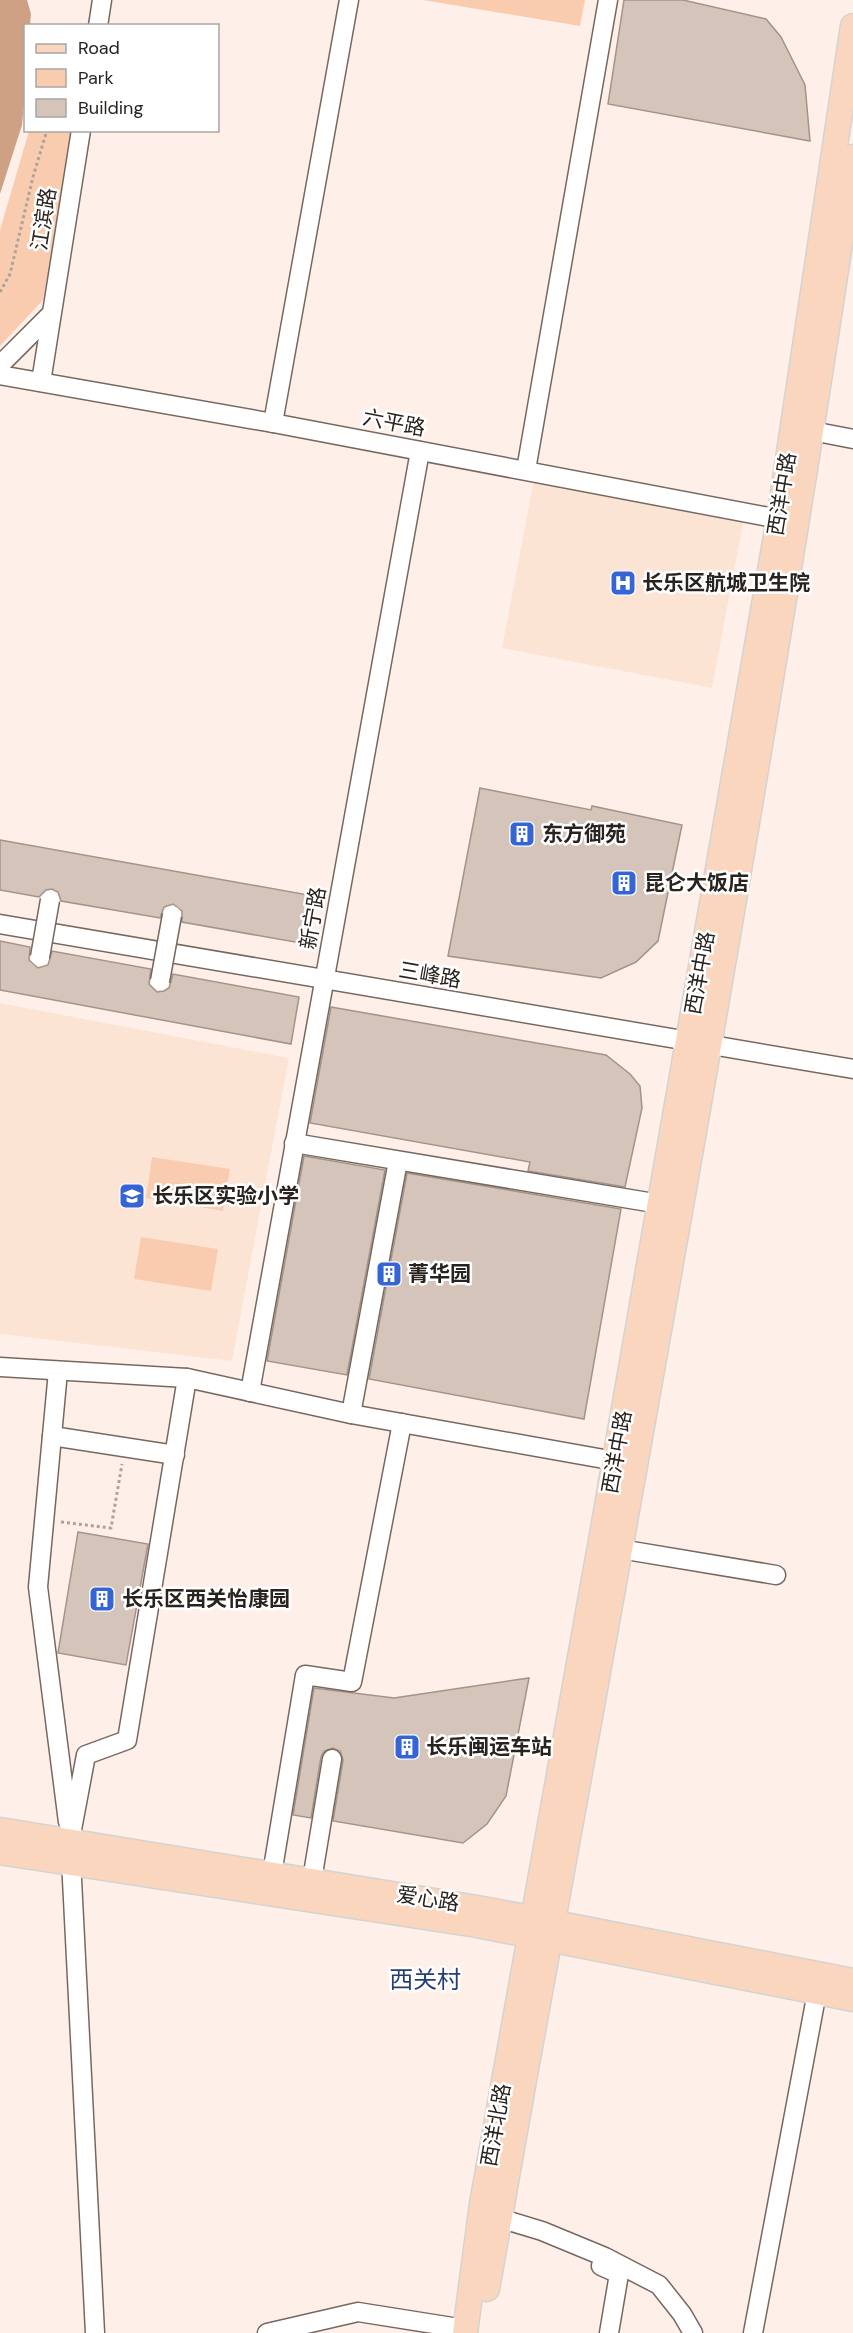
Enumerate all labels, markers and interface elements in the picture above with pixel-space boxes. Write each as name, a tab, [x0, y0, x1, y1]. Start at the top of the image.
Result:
legend	[24, 24, 219, 132]
text: Road	[78, 36, 120, 60]
text: Park	[78, 66, 114, 90]
text: Building	[78, 96, 143, 120]
street label: 江滨路	[25, 186, 63, 252]
street label: 六平路	[360, 403, 428, 443]
street label: 西洋中路	[762, 450, 802, 538]
hospital icon: 长乐区航城卫生院	[608, 568, 638, 598]
place label: 长乐区航城卫生院	[642, 569, 810, 597]
building icon: 东方御苑	[507, 819, 537, 849]
place label: 东方御苑	[542, 820, 626, 848]
building icon: 昆仑大饭店	[609, 868, 639, 898]
place label: 昆仑大饭店	[644, 869, 749, 897]
street label: 新宁路	[294, 885, 332, 951]
street label: 西洋中路	[679, 929, 721, 1017]
street label: 三峰路	[397, 956, 463, 994]
school or university icon: 长乐区实验小学	[117, 1181, 147, 1211]
place label: 长乐区实验小学	[152, 1182, 299, 1210]
building icon: 菁华园	[374, 1259, 404, 1289]
place label: 菁华园	[408, 1260, 471, 1288]
street label: 西洋中路	[596, 1408, 638, 1496]
building icon: 长乐区西关怡康园	[87, 1584, 117, 1614]
place label: 长乐区西关怡康园	[122, 1585, 290, 1613]
building icon: 长乐闽运车站	[392, 1732, 422, 1762]
place label: 长乐闽运车站	[426, 1733, 552, 1761]
street label: 爱心路	[395, 1880, 461, 1918]
district label: 西关村	[389, 1964, 461, 1995]
street label: 西洋北路	[475, 2081, 517, 2169]

